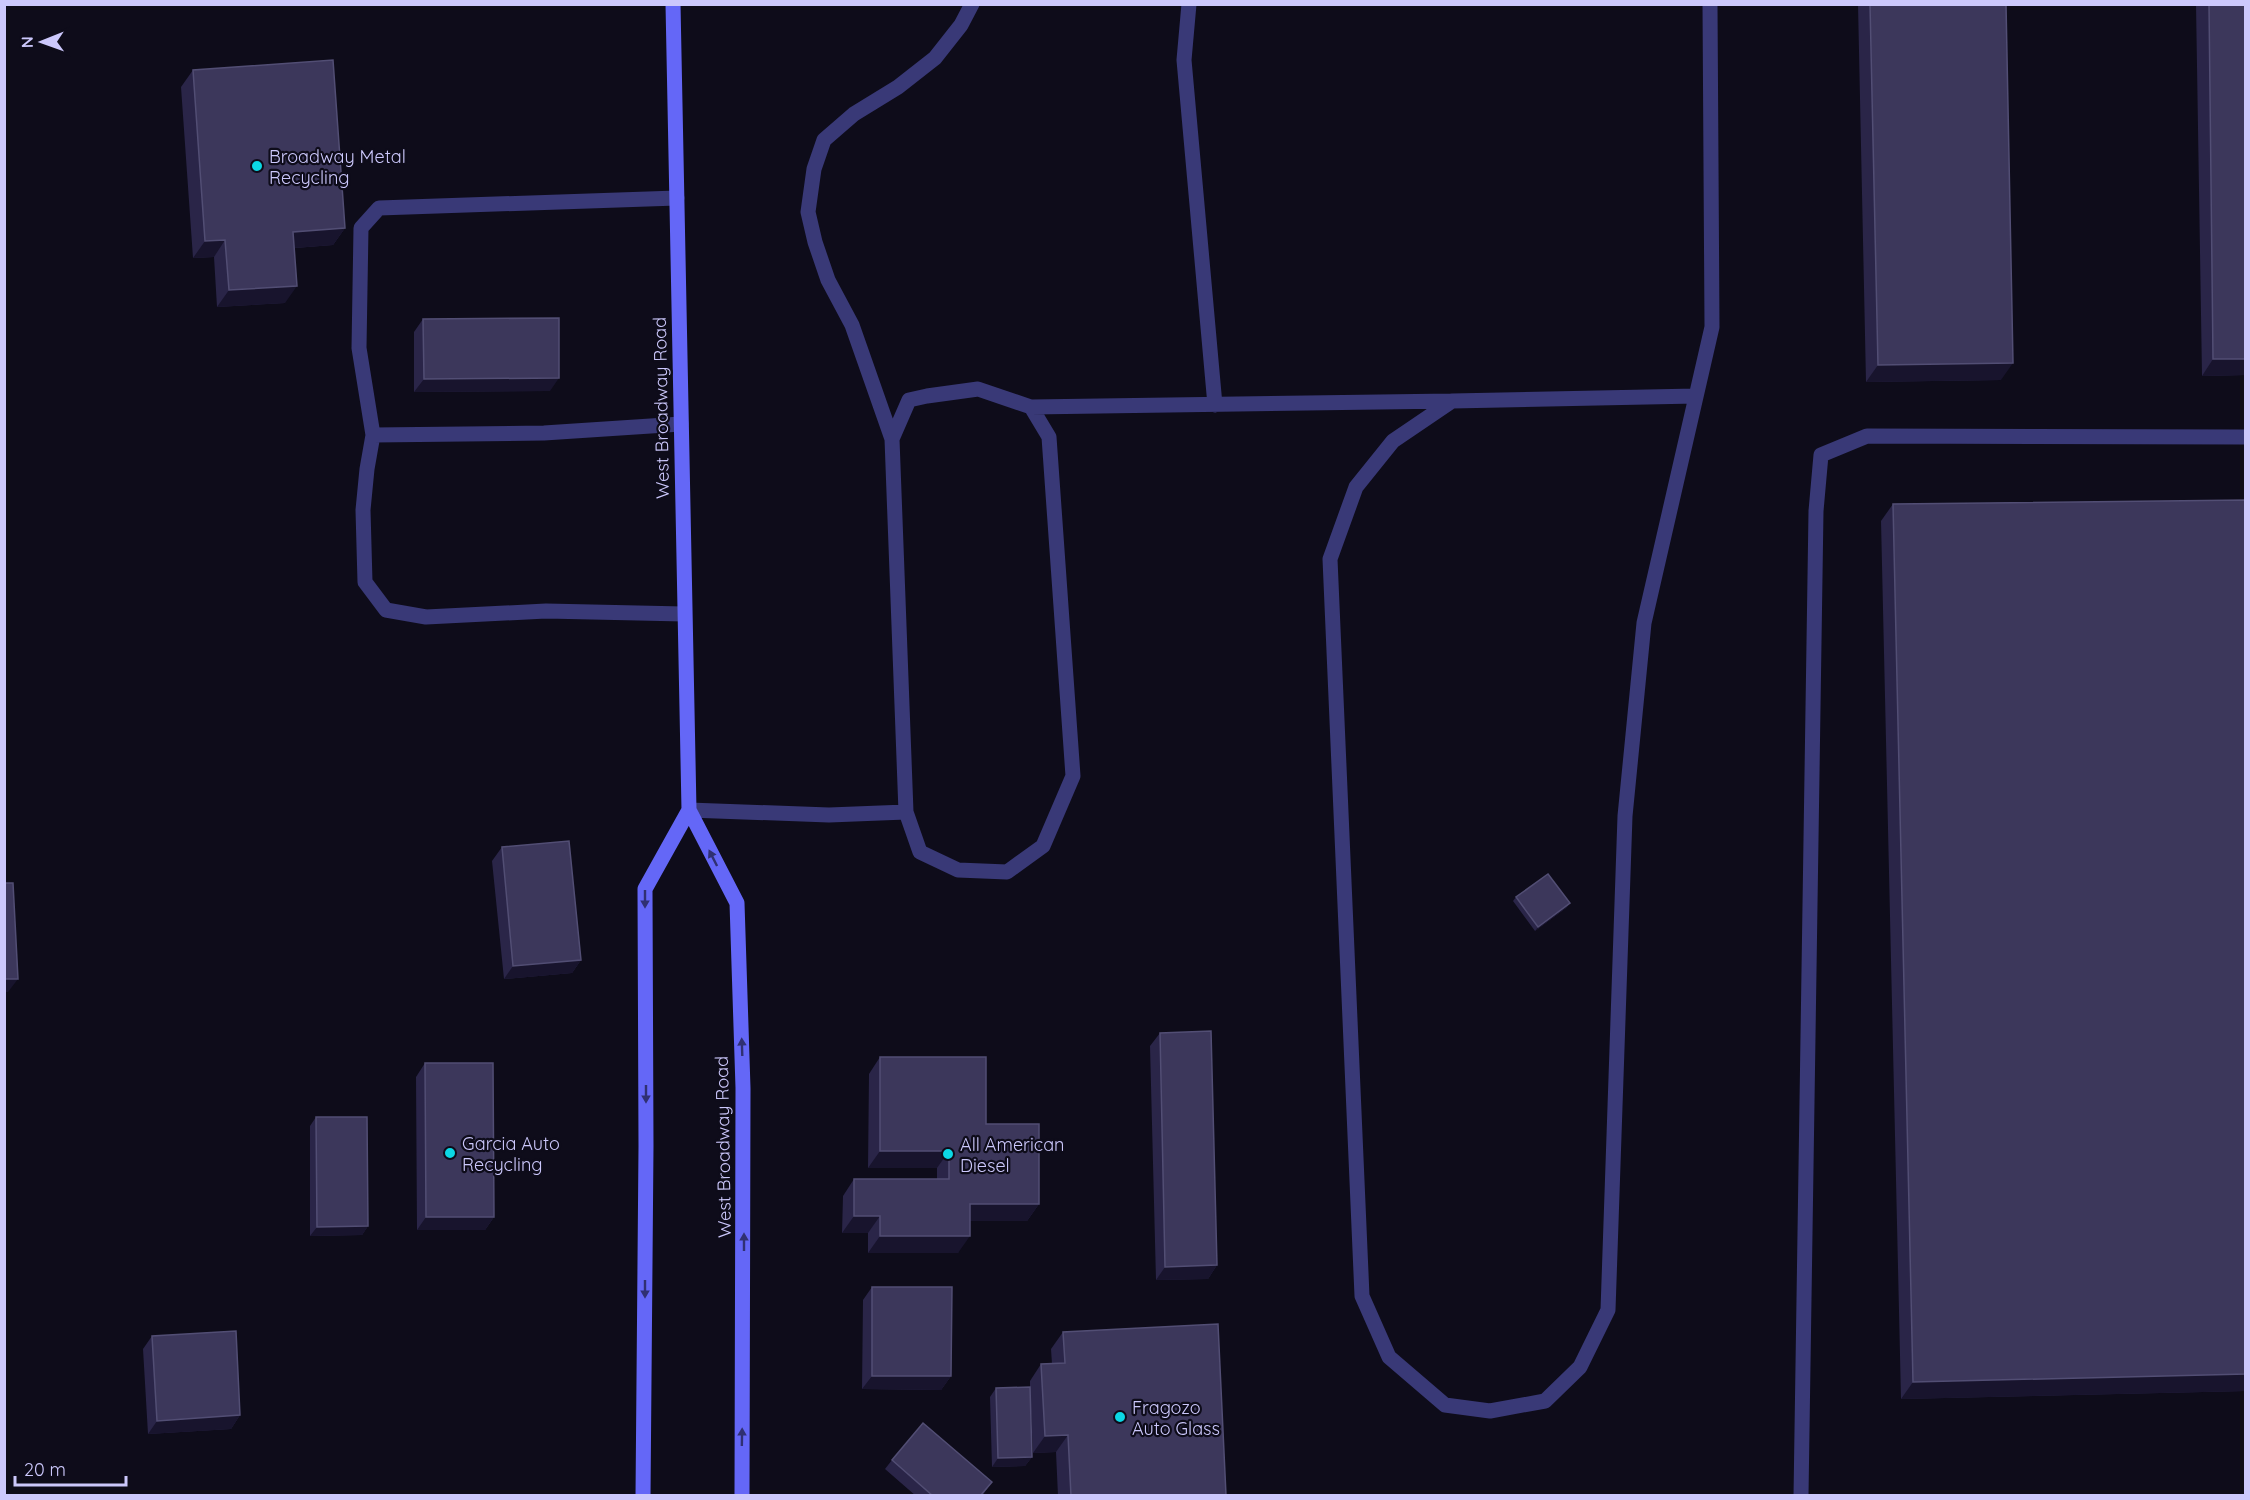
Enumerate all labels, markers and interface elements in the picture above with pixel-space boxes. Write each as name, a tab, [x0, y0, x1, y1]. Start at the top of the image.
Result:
north arrow	[12, 12, 72, 72]
text: N	[17, 36, 37, 48]
place label: Broadway Metal Recycling	[269, 145, 406, 189]
marker: Broadway Metal Recycling	[250, 159, 264, 173]
street label: West Broadway Road	[648, 317, 674, 499]
one-way arrow	[709, 849, 719, 867]
one-way arrow	[640, 890, 650, 909]
one-way arrow	[737, 1038, 746, 1057]
street label: West Broadway Road	[710, 1056, 736, 1238]
one-way arrow	[641, 1085, 651, 1104]
place label: Garcia Auto Recycling	[462, 1132, 560, 1176]
place label: All American Diesel	[960, 1133, 1065, 1177]
marker: Garcia Auto Recycling	[443, 1146, 457, 1160]
marker: All American Diesel	[941, 1147, 955, 1161]
one-way arrow	[739, 1233, 749, 1252]
one-way arrow	[640, 1280, 650, 1299]
place label: Fragozo Auto Glass	[1132, 1396, 1220, 1440]
marker: Fragozo Auto Glass	[1113, 1410, 1127, 1424]
one-way arrow	[737, 1428, 747, 1447]
scale bar	[15, 1449, 126, 1487]
text: 20 m	[24, 1458, 66, 1481]

